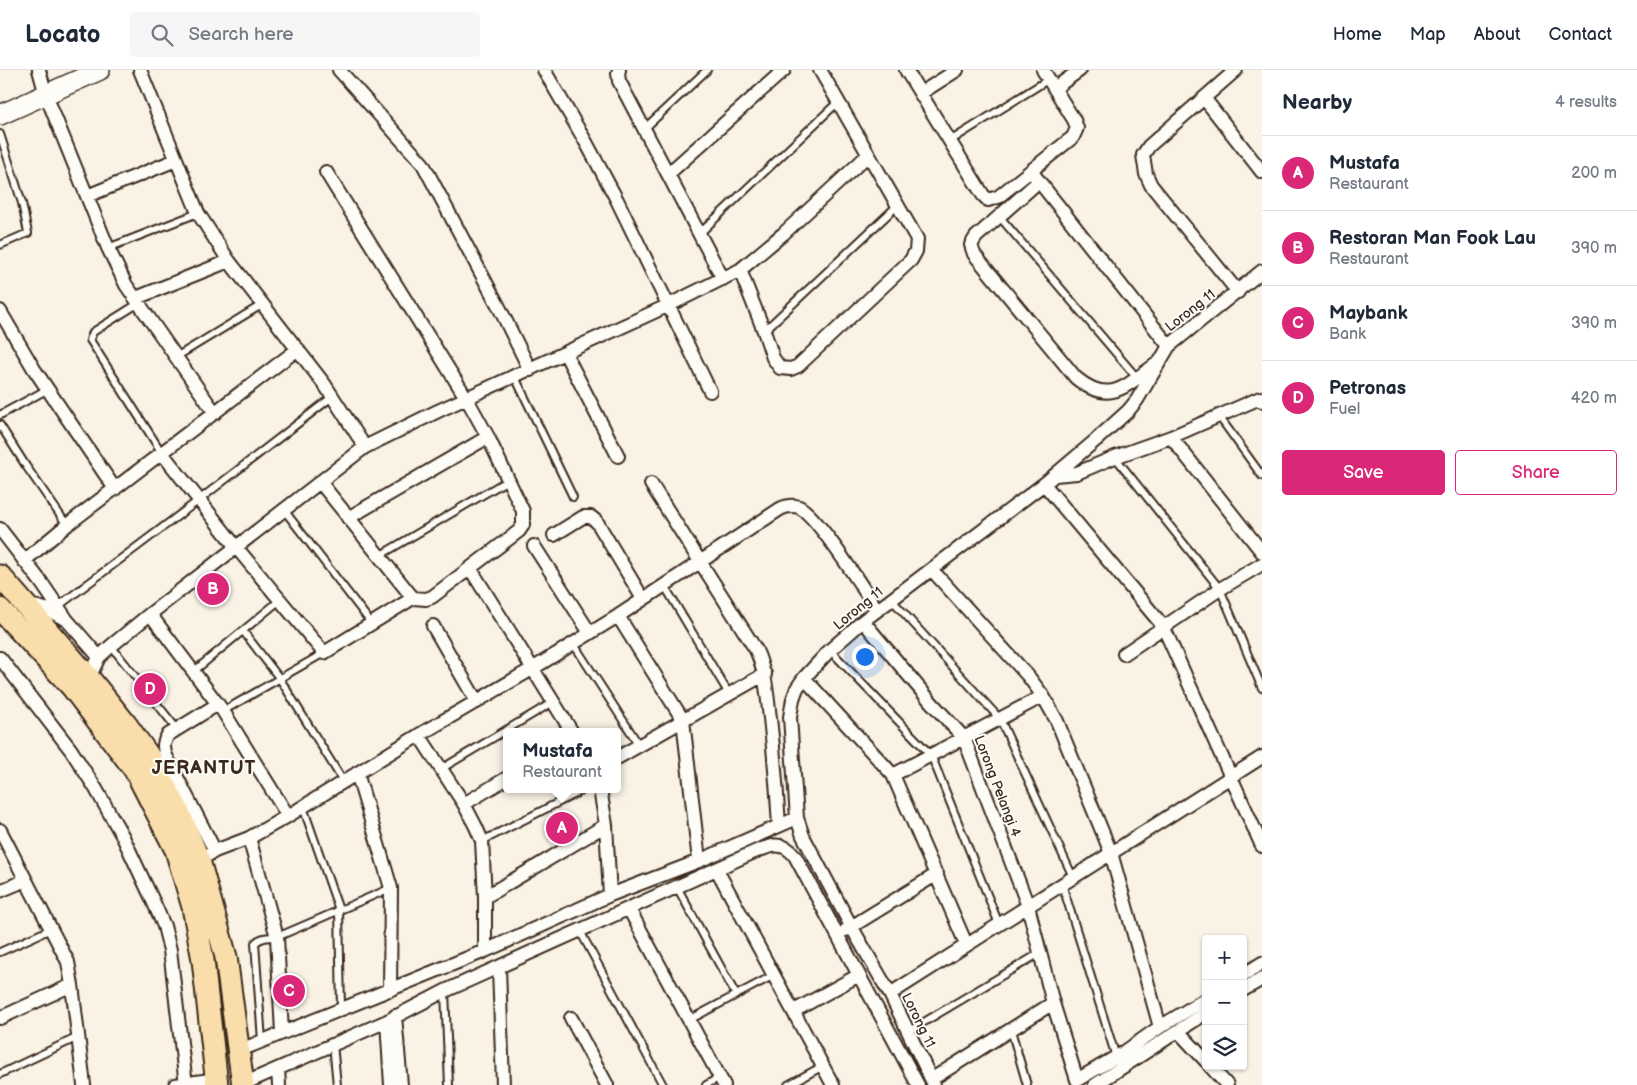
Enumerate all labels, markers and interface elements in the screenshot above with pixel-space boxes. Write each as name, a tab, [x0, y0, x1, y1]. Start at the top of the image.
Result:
search box	[130, 12, 480, 57]
text: Locato	[25, 20, 100, 49]
icon: search	[148, 21, 176, 49]
text: Search here	[188, 23, 294, 46]
text: Home	[1333, 24, 1382, 45]
text: Map	[1410, 24, 1446, 45]
text: About	[1474, 24, 1521, 45]
text: Contact	[1549, 24, 1612, 45]
text: Nearby	[1282, 90, 1352, 115]
text: 4 results	[1555, 93, 1617, 112]
text: Mustafa	[1329, 152, 1400, 175]
text: A	[1293, 164, 1303, 183]
text: 200 m	[1571, 164, 1617, 183]
text: Restaurant	[1329, 175, 1409, 194]
text: Restoran Man Fook Lau	[1329, 227, 1536, 250]
text: B	[1292, 239, 1304, 258]
text: 390 m	[1571, 239, 1617, 258]
text: Restaurant	[1329, 250, 1409, 269]
street label: Lorong 11	[1162, 286, 1219, 335]
text: Maybank	[1329, 302, 1408, 325]
text: C	[1292, 314, 1304, 333]
text: 390 m	[1571, 314, 1617, 333]
text: Bank	[1329, 325, 1366, 344]
text: Petronas	[1329, 377, 1406, 400]
text: D	[1292, 389, 1304, 408]
text: 420 m	[1571, 389, 1617, 408]
text: Fuel	[1329, 400, 1360, 419]
button: Save	[1282, 450, 1445, 495]
button: Share	[1455, 450, 1617, 495]
pin: B	[197, 570, 229, 608]
street label: Lorong 11	[830, 583, 887, 634]
your location	[852, 644, 878, 670]
pin: D	[134, 670, 166, 708]
popup	[503, 728, 621, 793]
street label: Lorong Pelangi 4	[970, 733, 1025, 840]
text: Mustafa	[522, 740, 593, 763]
district label: JERANTUT	[152, 757, 256, 780]
text: Restaurant	[522, 763, 602, 782]
pin: A	[546, 809, 578, 847]
map controls	[1202, 935, 1247, 1070]
button: +	[1202, 935, 1247, 980]
pin: C	[273, 972, 305, 1010]
button: −	[1202, 980, 1247, 1025]
street label: Lorong 11	[898, 990, 939, 1050]
button: layers	[1202, 1025, 1247, 1070]

